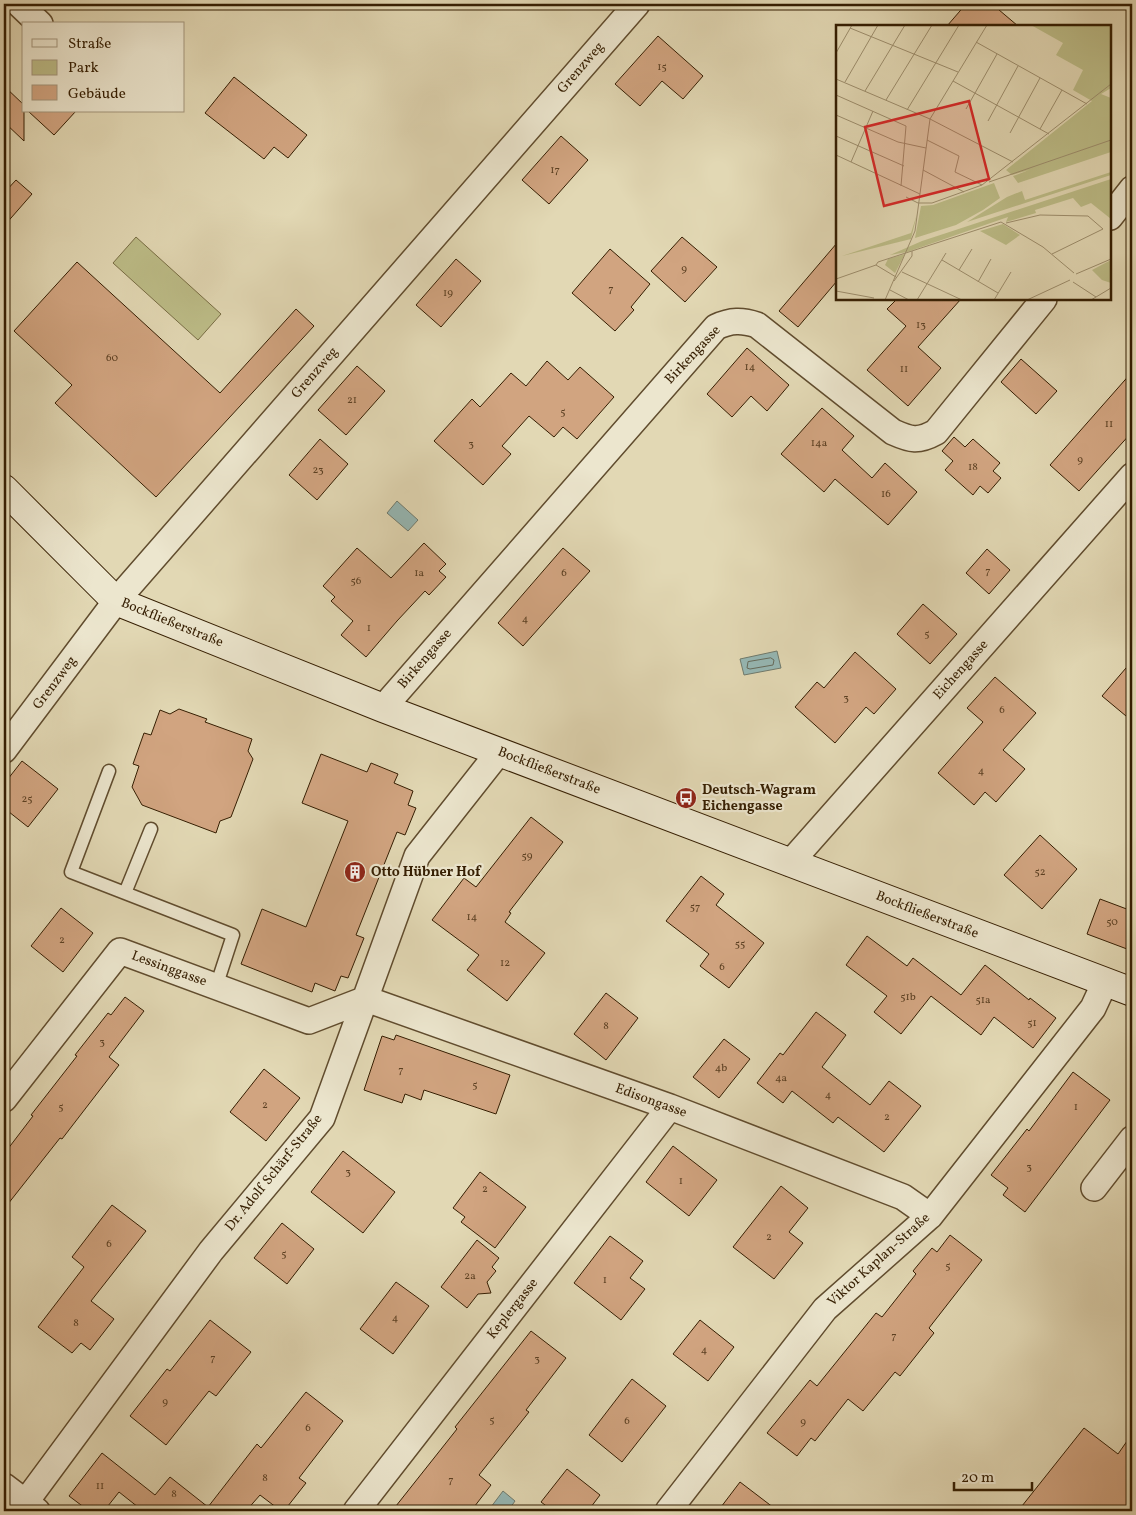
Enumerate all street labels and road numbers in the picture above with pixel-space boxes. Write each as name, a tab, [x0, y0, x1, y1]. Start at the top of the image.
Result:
street label: Grenzweg	[553, 38, 609, 98]
street label: Birkengasse	[661, 321, 725, 389]
street label: Grenzweg	[287, 343, 343, 403]
street label: Bockfließerstraße	[118, 594, 226, 652]
street label: Birkengasse	[394, 625, 457, 693]
street label: Eichengasse	[929, 636, 993, 704]
street label: Grenzweg	[29, 652, 81, 714]
street label: Bockfließerstraße	[495, 743, 604, 800]
street label: Bockfließerstraße	[873, 887, 982, 944]
street label: Lessinggasse	[129, 947, 210, 992]
street label: Edisongasse	[612, 1079, 690, 1123]
street label: Dr. Adolf Schärf-Straße	[221, 1110, 327, 1236]
street label: Viktor Kaplan-Straße	[824, 1209, 935, 1311]
street label: Keplergasse	[483, 1274, 543, 1344]

